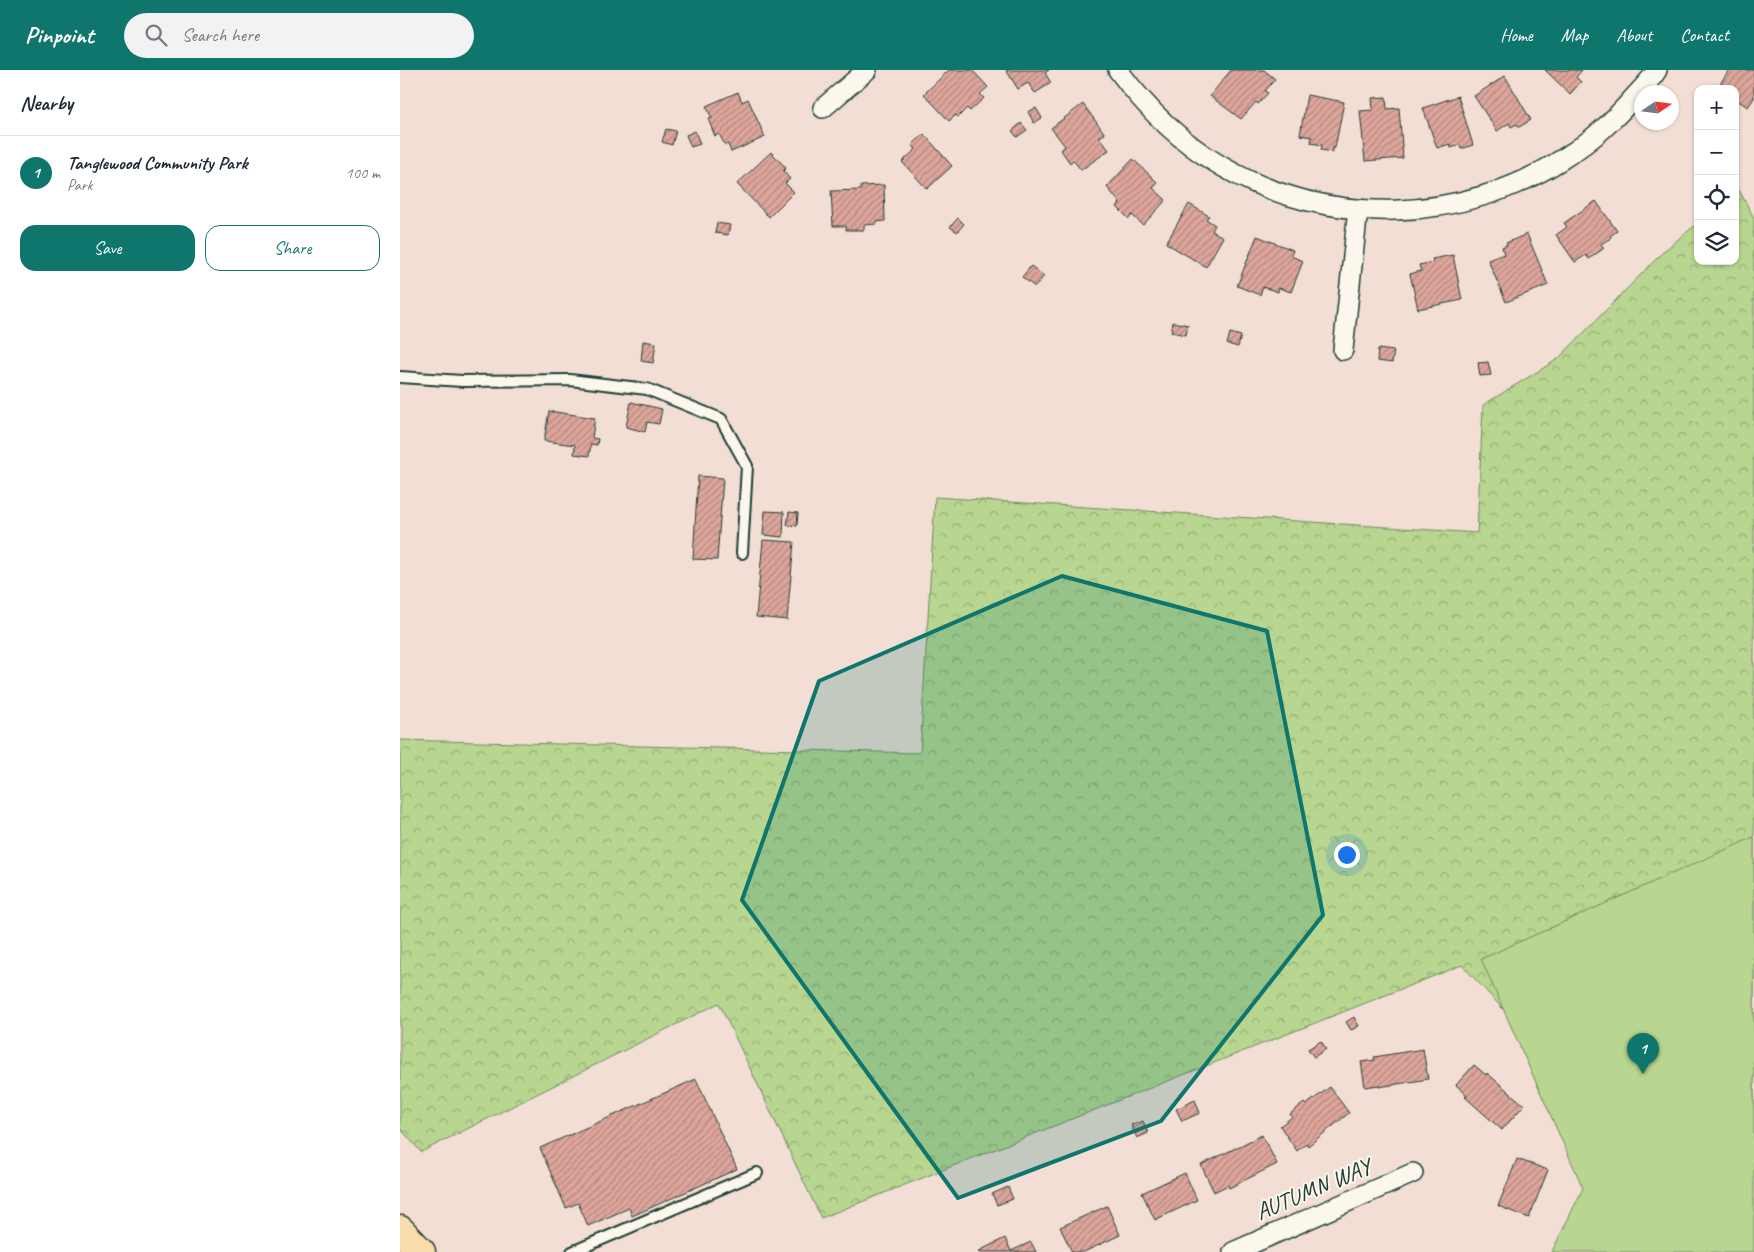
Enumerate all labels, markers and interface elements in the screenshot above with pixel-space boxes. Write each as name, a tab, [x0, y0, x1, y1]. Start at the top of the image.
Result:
search box	[124, 13, 474, 58]
text: Pinpoint	[25, 20, 94, 50]
icon: search	[142, 21, 170, 49]
text: Search here	[182, 23, 259, 47]
text: Home	[1500, 24, 1533, 46]
text: Map	[1561, 24, 1588, 46]
text: About	[1616, 24, 1652, 46]
text: Contact	[1680, 24, 1729, 46]
north arrow	[1634, 85, 1679, 130]
map controls	[1694, 85, 1739, 265]
button: +	[1694, 85, 1739, 130]
text: Nearby	[20, 90, 73, 116]
button: −	[1694, 130, 1739, 175]
text: Tanglewood Community Park	[67, 151, 248, 175]
text: 1	[32, 163, 40, 183]
text: 100 m	[346, 163, 380, 183]
text: Park	[67, 175, 92, 195]
button: locate	[1694, 175, 1739, 220]
button: layers	[1694, 220, 1739, 265]
button: Save	[20, 225, 195, 271]
button: Share	[205, 225, 380, 271]
your location	[1334, 842, 1360, 868]
pin: 1	[1627, 1033, 1659, 1074]
street label: AUTUMN WAY	[1251, 1150, 1379, 1227]

